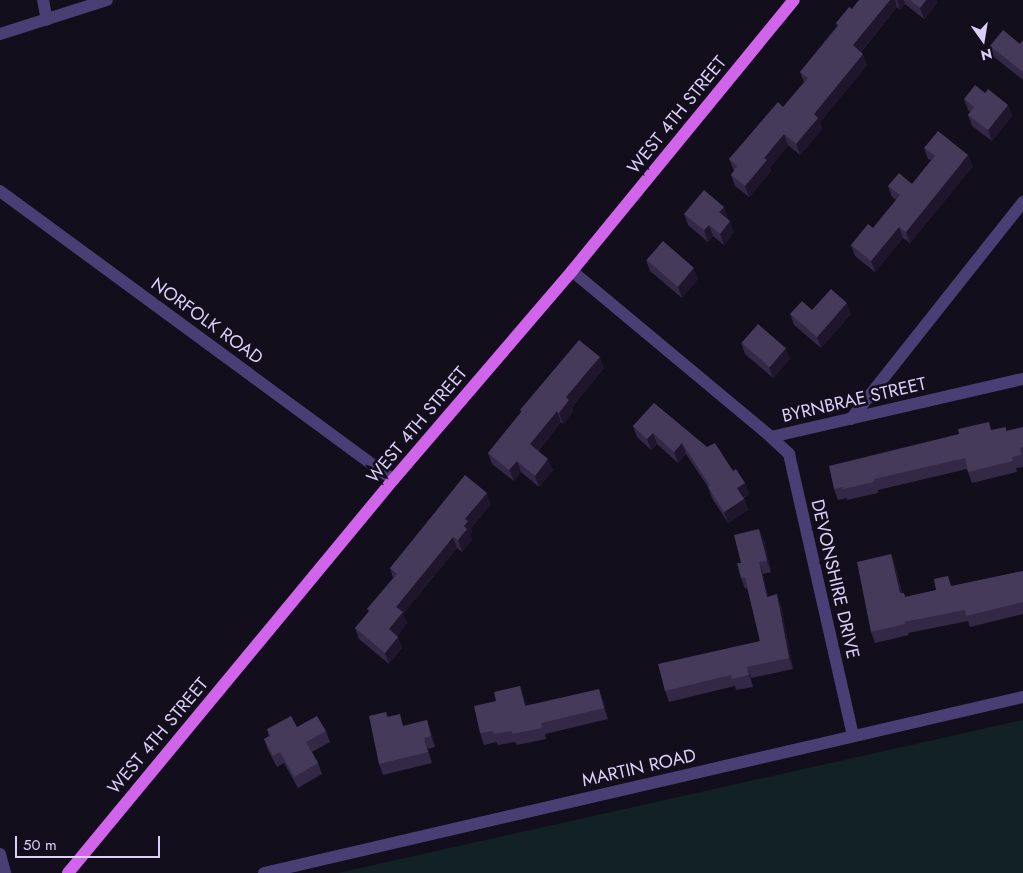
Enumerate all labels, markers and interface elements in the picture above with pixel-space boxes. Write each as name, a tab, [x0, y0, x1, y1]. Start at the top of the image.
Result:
north arrow	[958, 15, 1008, 65]
text: N	[979, 44, 994, 66]
street label: WEST 4TH STREET	[623, 52, 731, 178]
street label: NORFOLK ROAD	[147, 273, 267, 369]
street label: WEST 4TH STREET	[362, 363, 472, 487]
street label: BYRNBRAE STREET	[780, 373, 928, 427]
street label: DEVONSHIRE DRIVE	[806, 497, 864, 661]
street label: WEST 4TH STREET	[103, 674, 213, 798]
street label: MARTIN ROAD	[580, 744, 698, 792]
scale bar	[18, 826, 162, 858]
text: 50 m	[23, 834, 57, 856]

